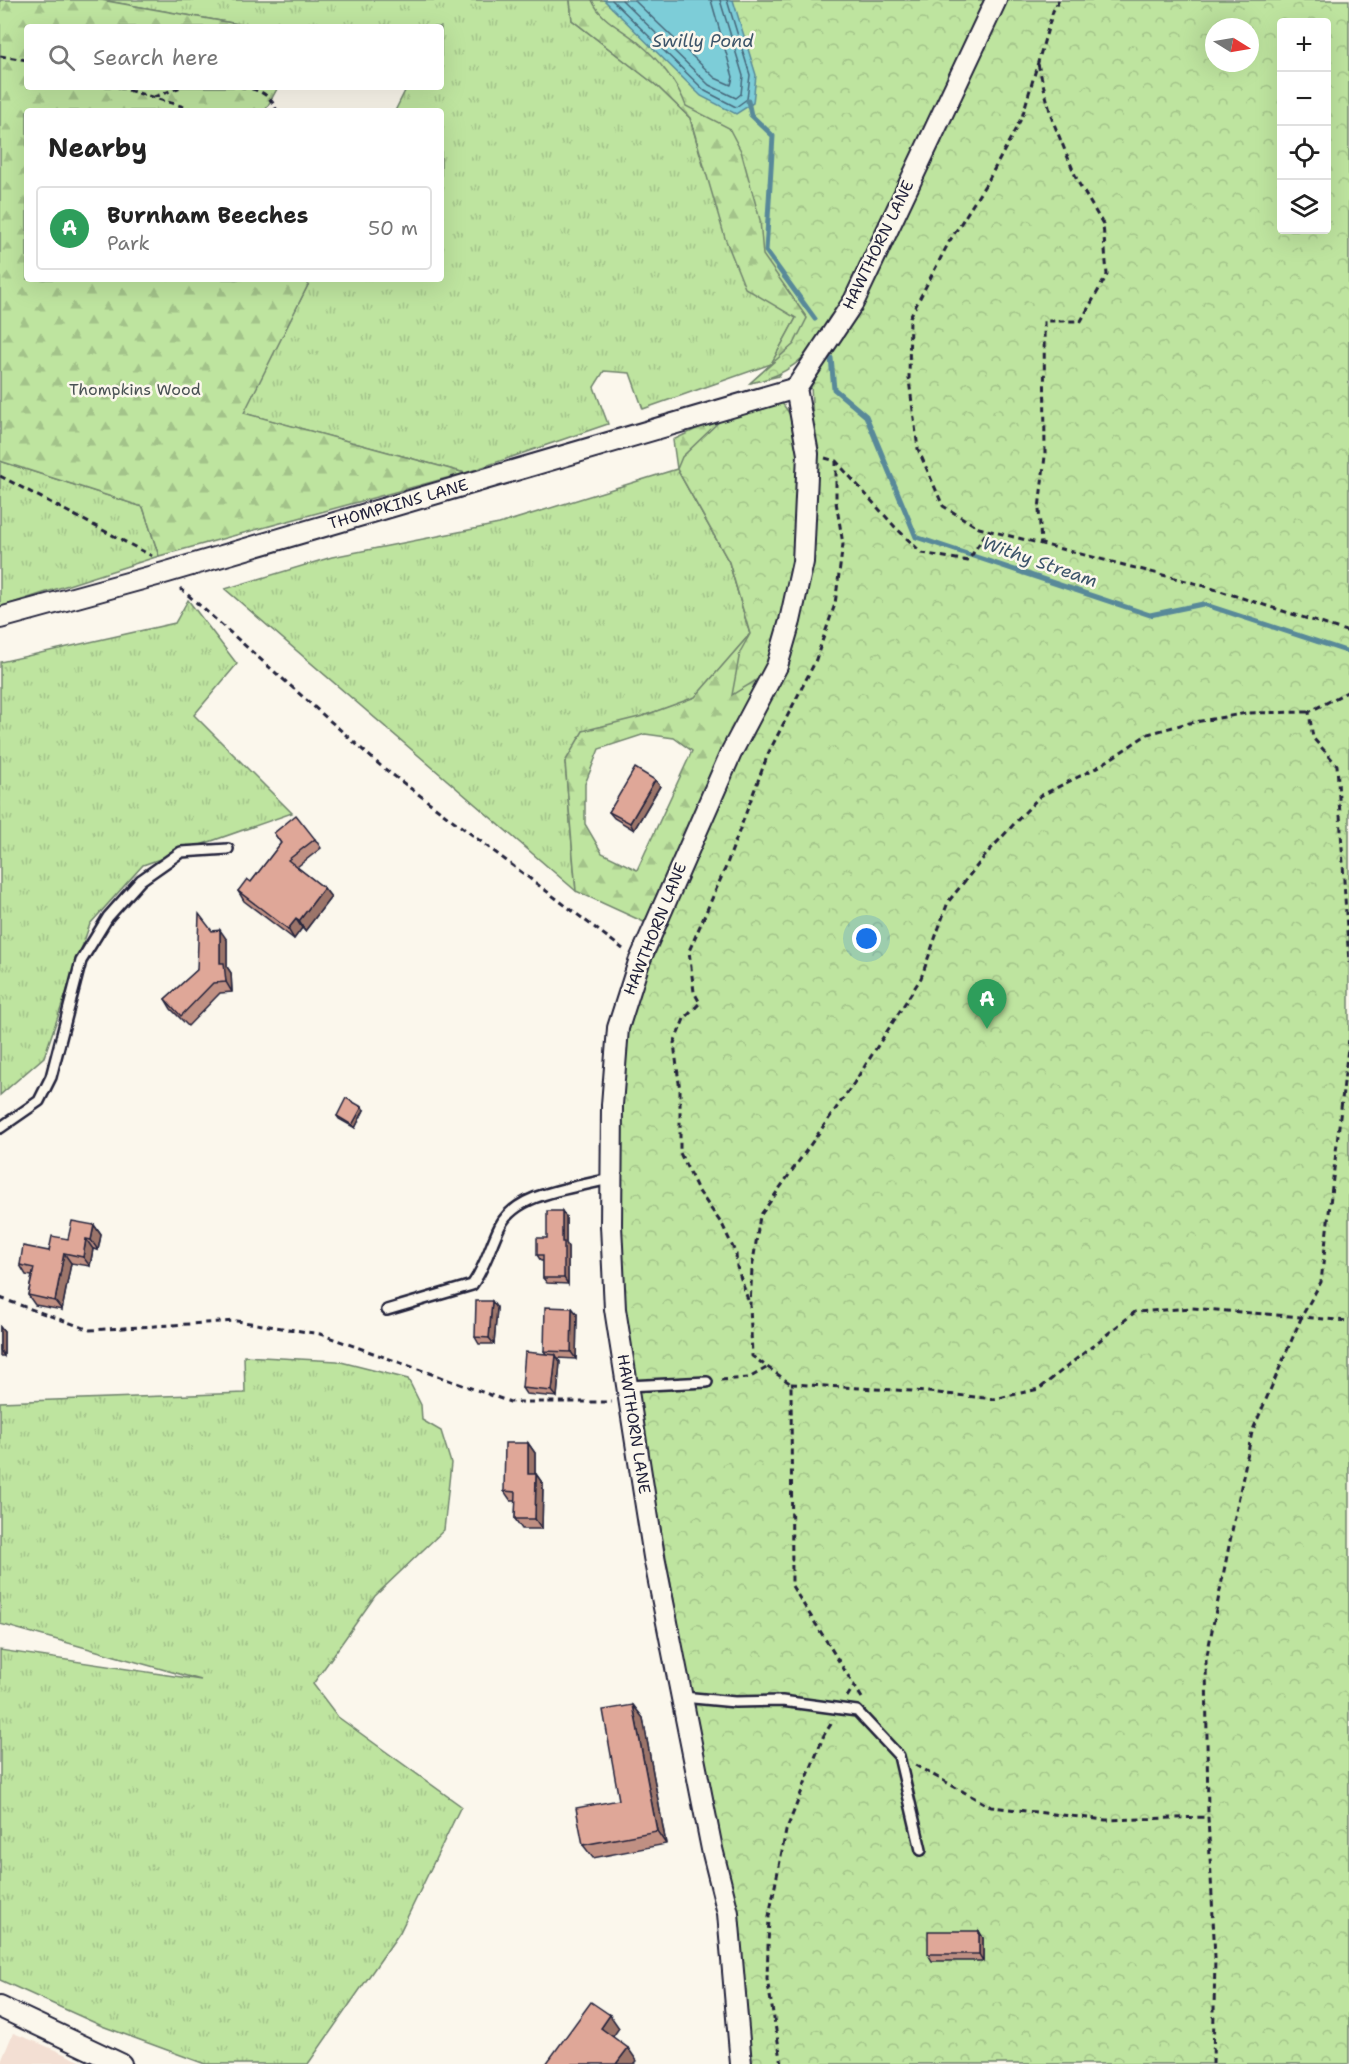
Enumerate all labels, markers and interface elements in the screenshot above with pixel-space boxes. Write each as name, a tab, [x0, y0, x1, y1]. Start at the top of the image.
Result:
north arrow	[1205, 18, 1259, 72]
map controls	[1277, 18, 1331, 234]
button: +	[1277, 18, 1331, 72]
search box	[24, 24, 444, 90]
water label: Swilly Pond	[652, 29, 754, 53]
icon: search	[45, 41, 78, 74]
text: Search here	[93, 43, 219, 72]
button: −	[1277, 72, 1331, 126]
button: locate	[1277, 126, 1331, 180]
text: Nearby	[48, 130, 147, 165]
street label: HAWTHORN LANE	[838, 177, 918, 313]
button: layers	[1277, 180, 1331, 234]
text: Burnham Beeches	[107, 201, 308, 230]
text: A	[62, 215, 77, 241]
text: 50 m	[368, 215, 418, 241]
text: Park	[107, 230, 150, 256]
park label: Thompkins Wood	[69, 379, 201, 400]
street label: THOMPKINS LANE	[326, 474, 470, 534]
water label: Withy Stream	[979, 531, 1101, 593]
street label: HAWTHORN LANE	[619, 860, 691, 998]
your location	[852, 924, 881, 953]
pin: A	[968, 980, 1006, 1029]
street label: HAWTHORN LANE	[613, 1353, 655, 1495]

